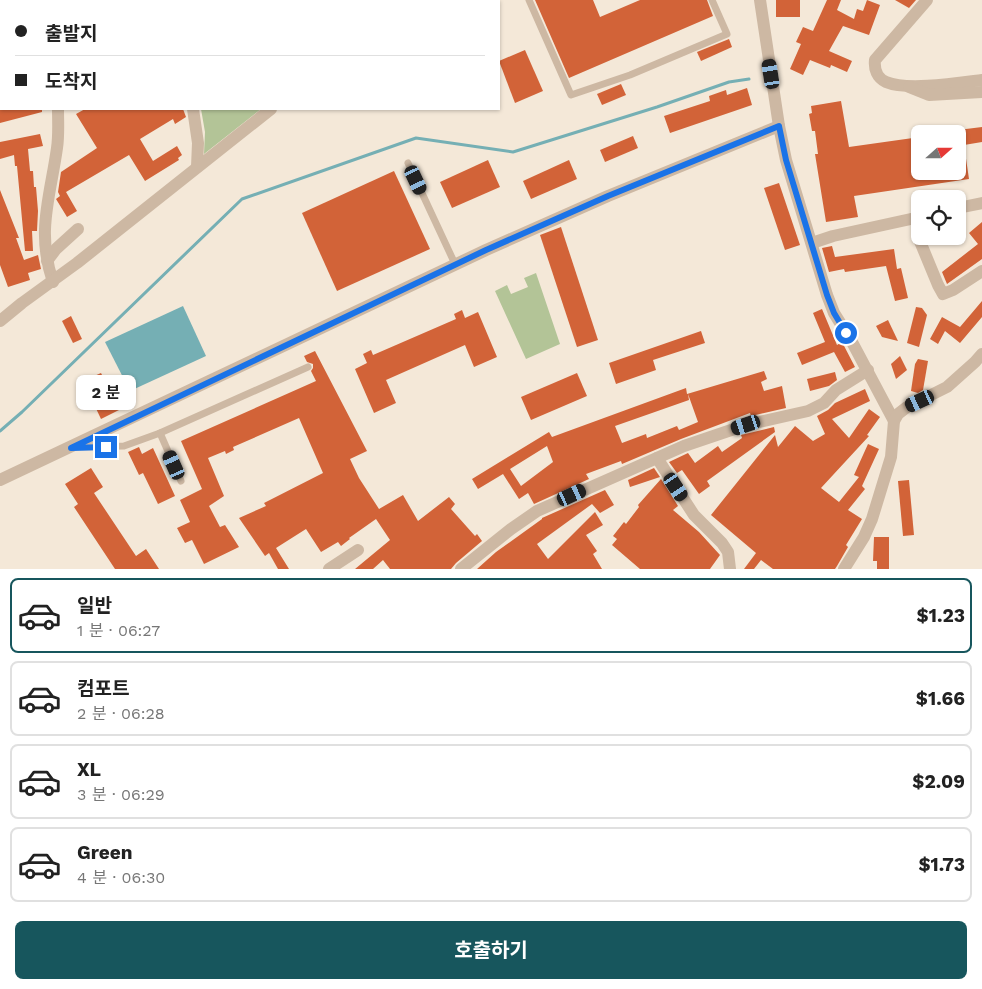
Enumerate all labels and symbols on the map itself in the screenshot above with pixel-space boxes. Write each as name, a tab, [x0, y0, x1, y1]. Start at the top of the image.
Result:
car	[761, 58, 780, 90]
north arrow	[911, 125, 966, 180]
car	[402, 163, 429, 197]
route start	[835, 322, 857, 344]
callout: 2 분	[76, 374, 136, 410]
car	[903, 388, 936, 414]
car	[729, 413, 762, 437]
route end	[95, 436, 117, 458]
car	[161, 448, 186, 482]
car	[661, 470, 690, 504]
car	[555, 482, 588, 508]

